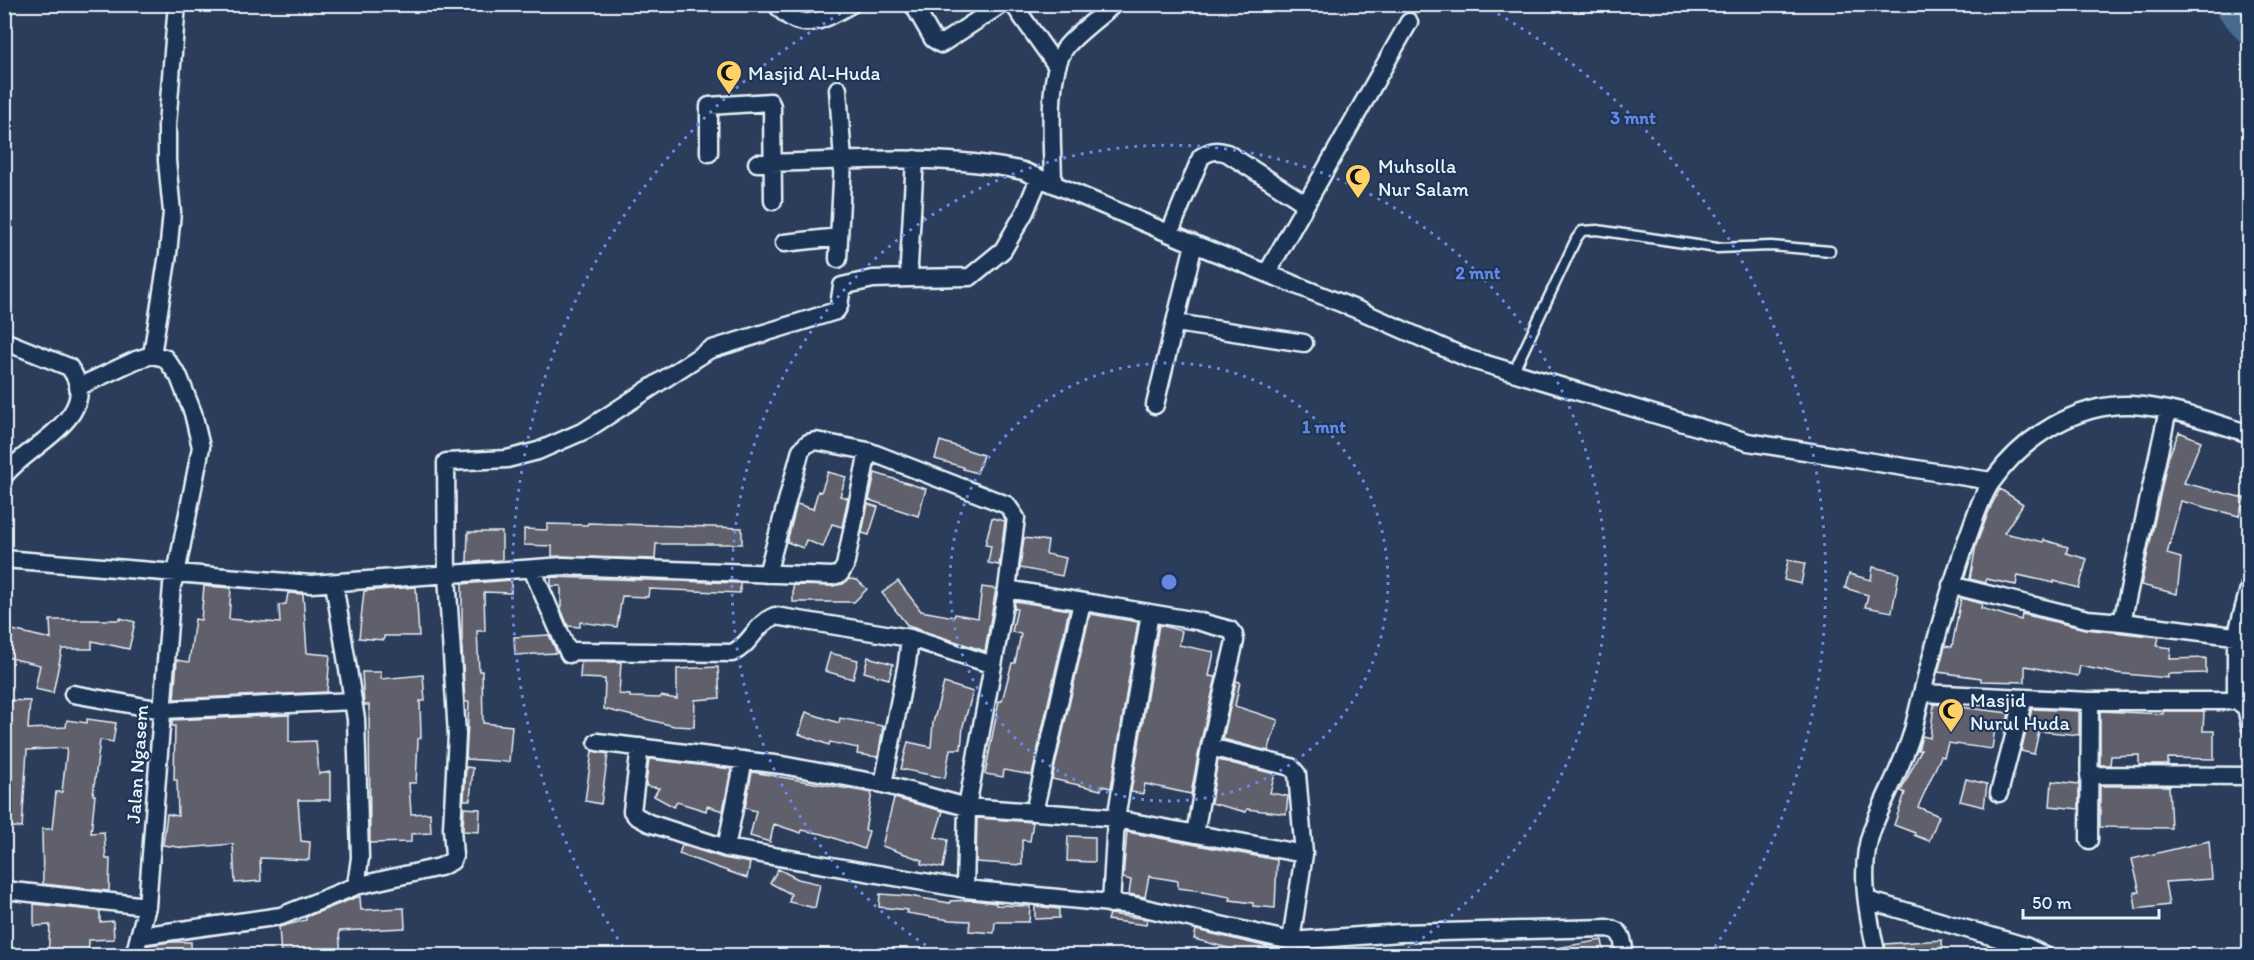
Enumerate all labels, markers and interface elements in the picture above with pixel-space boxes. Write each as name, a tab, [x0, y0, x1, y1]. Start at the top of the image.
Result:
mosque icon: Masjid Al-Huda	[714, 58, 744, 96]
place label: Masjid Al-Huda	[748, 61, 881, 85]
text: 3 mnt	[1610, 107, 1656, 129]
place label: Muhsolla Nur Salam	[1378, 154, 1469, 201]
mosque icon: Muhsolla Nur Salam	[1343, 162, 1373, 200]
text: 2 mnt	[1455, 262, 1501, 284]
text: 1 mnt	[1302, 416, 1346, 438]
centre of rings	[1159, 572, 1179, 592]
place label: Masjid Nurul Huda	[1970, 688, 2070, 735]
mosque icon: Masjid Nurul Huda	[1936, 696, 1966, 734]
street label: Jalan Ngasem	[121, 704, 153, 824]
scale bar	[2023, 882, 2160, 920]
text: 50 m	[2032, 892, 2072, 914]

